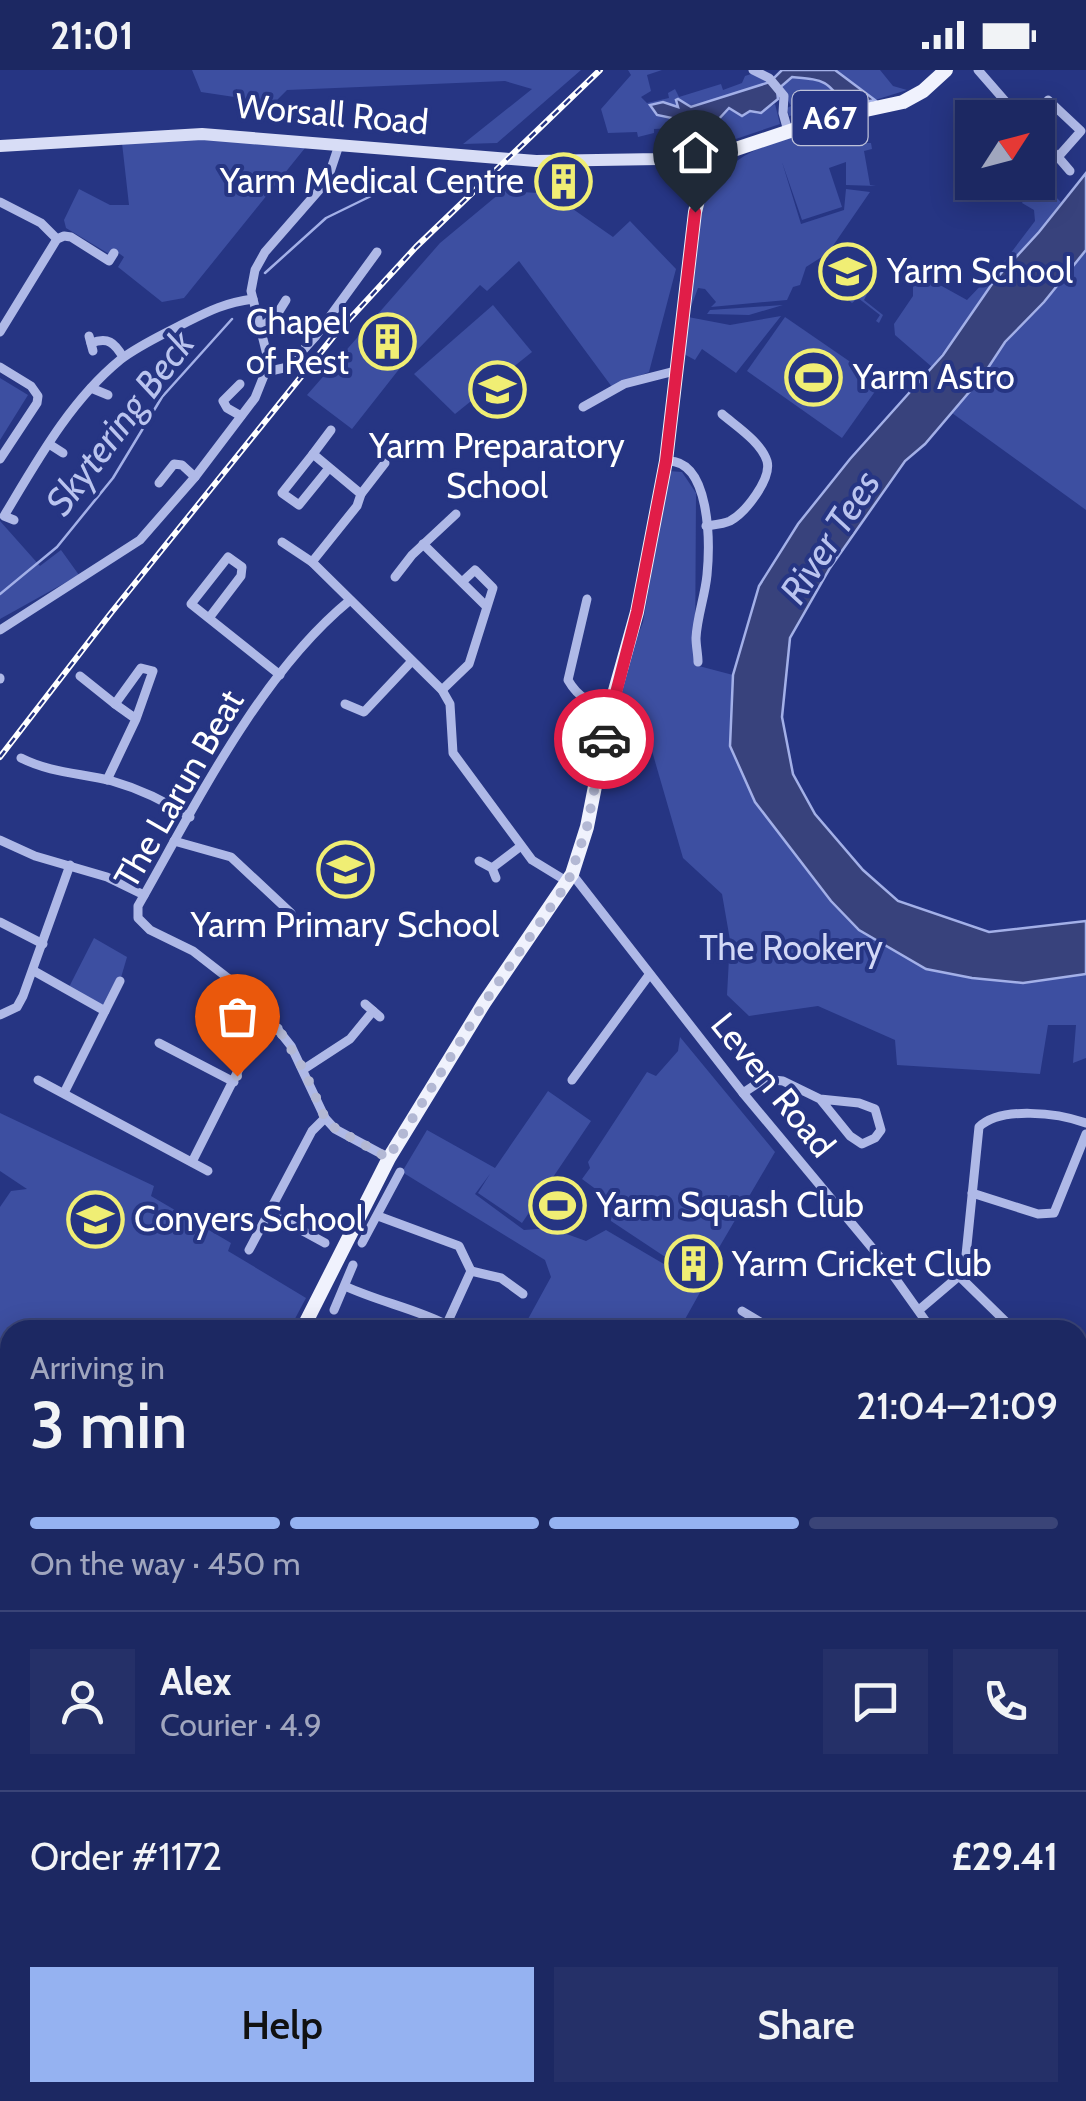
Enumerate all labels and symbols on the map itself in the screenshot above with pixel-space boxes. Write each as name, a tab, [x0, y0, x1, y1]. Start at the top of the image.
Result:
street label: Worsall Road	[234, 84, 430, 143]
road number: A67	[792, 91, 868, 145]
north arrow	[955, 100, 1055, 200]
pin	[653, 110, 738, 213]
building icon: Yarm Medical Centre	[533, 151, 593, 211]
place label: Yarm Medical Centre	[219, 159, 524, 202]
school or university icon: Yarm School	[818, 241, 878, 301]
place label: Yarm School	[886, 249, 1074, 292]
place label: Chapel of Rest	[246, 300, 350, 383]
building icon: Chapel of Rest	[358, 312, 418, 372]
water label: Skytering Beck	[35, 320, 205, 524]
sports icon: Yarm Astro	[784, 347, 844, 407]
place label: Yarm Astro	[852, 355, 1015, 398]
school or university icon: Yarm Preparatory School	[467, 360, 527, 420]
place label: Yarm Preparatory School	[368, 424, 625, 507]
water label: River Tees	[769, 461, 890, 612]
street label: The Larun Beat	[105, 682, 253, 895]
courier	[554, 689, 654, 789]
school or university icon: Yarm Primary School	[315, 839, 375, 899]
place label: Yarm Primary School	[190, 903, 500, 946]
park label: The Rookery	[699, 926, 883, 969]
pin	[195, 974, 280, 1077]
street label: Leven Road	[702, 1004, 845, 1165]
sports icon: Yarm Squash Club	[527, 1175, 587, 1235]
place label: Yarm Squash Club	[595, 1183, 864, 1226]
school or university icon: Conyers School	[65, 1189, 125, 1249]
place label: Conyers School	[134, 1197, 365, 1240]
building icon: Yarm Cricket Club	[663, 1234, 723, 1294]
place label: Yarm Cricket Club	[731, 1242, 992, 1285]

